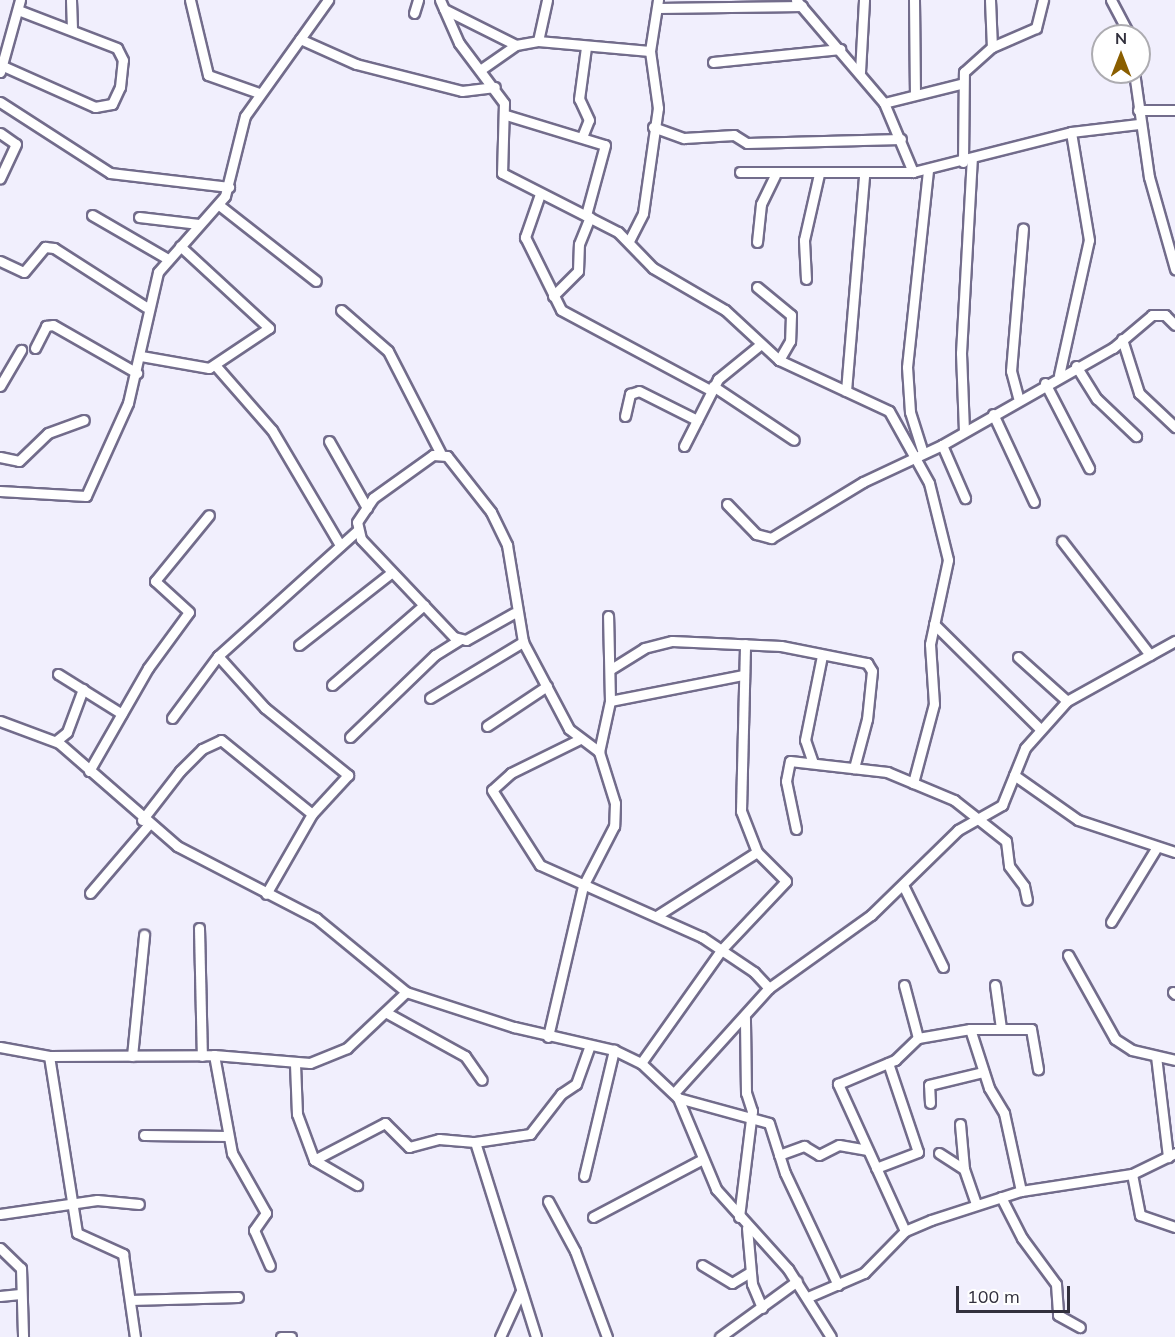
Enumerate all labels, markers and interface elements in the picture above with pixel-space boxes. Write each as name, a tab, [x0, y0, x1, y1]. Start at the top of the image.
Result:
north arrow	[1091, 24, 1151, 84]
text: N	[1115, 28, 1127, 48]
scale bar	[959, 1274, 1073, 1312]
text: 100 m	[967, 1285, 1020, 1308]

